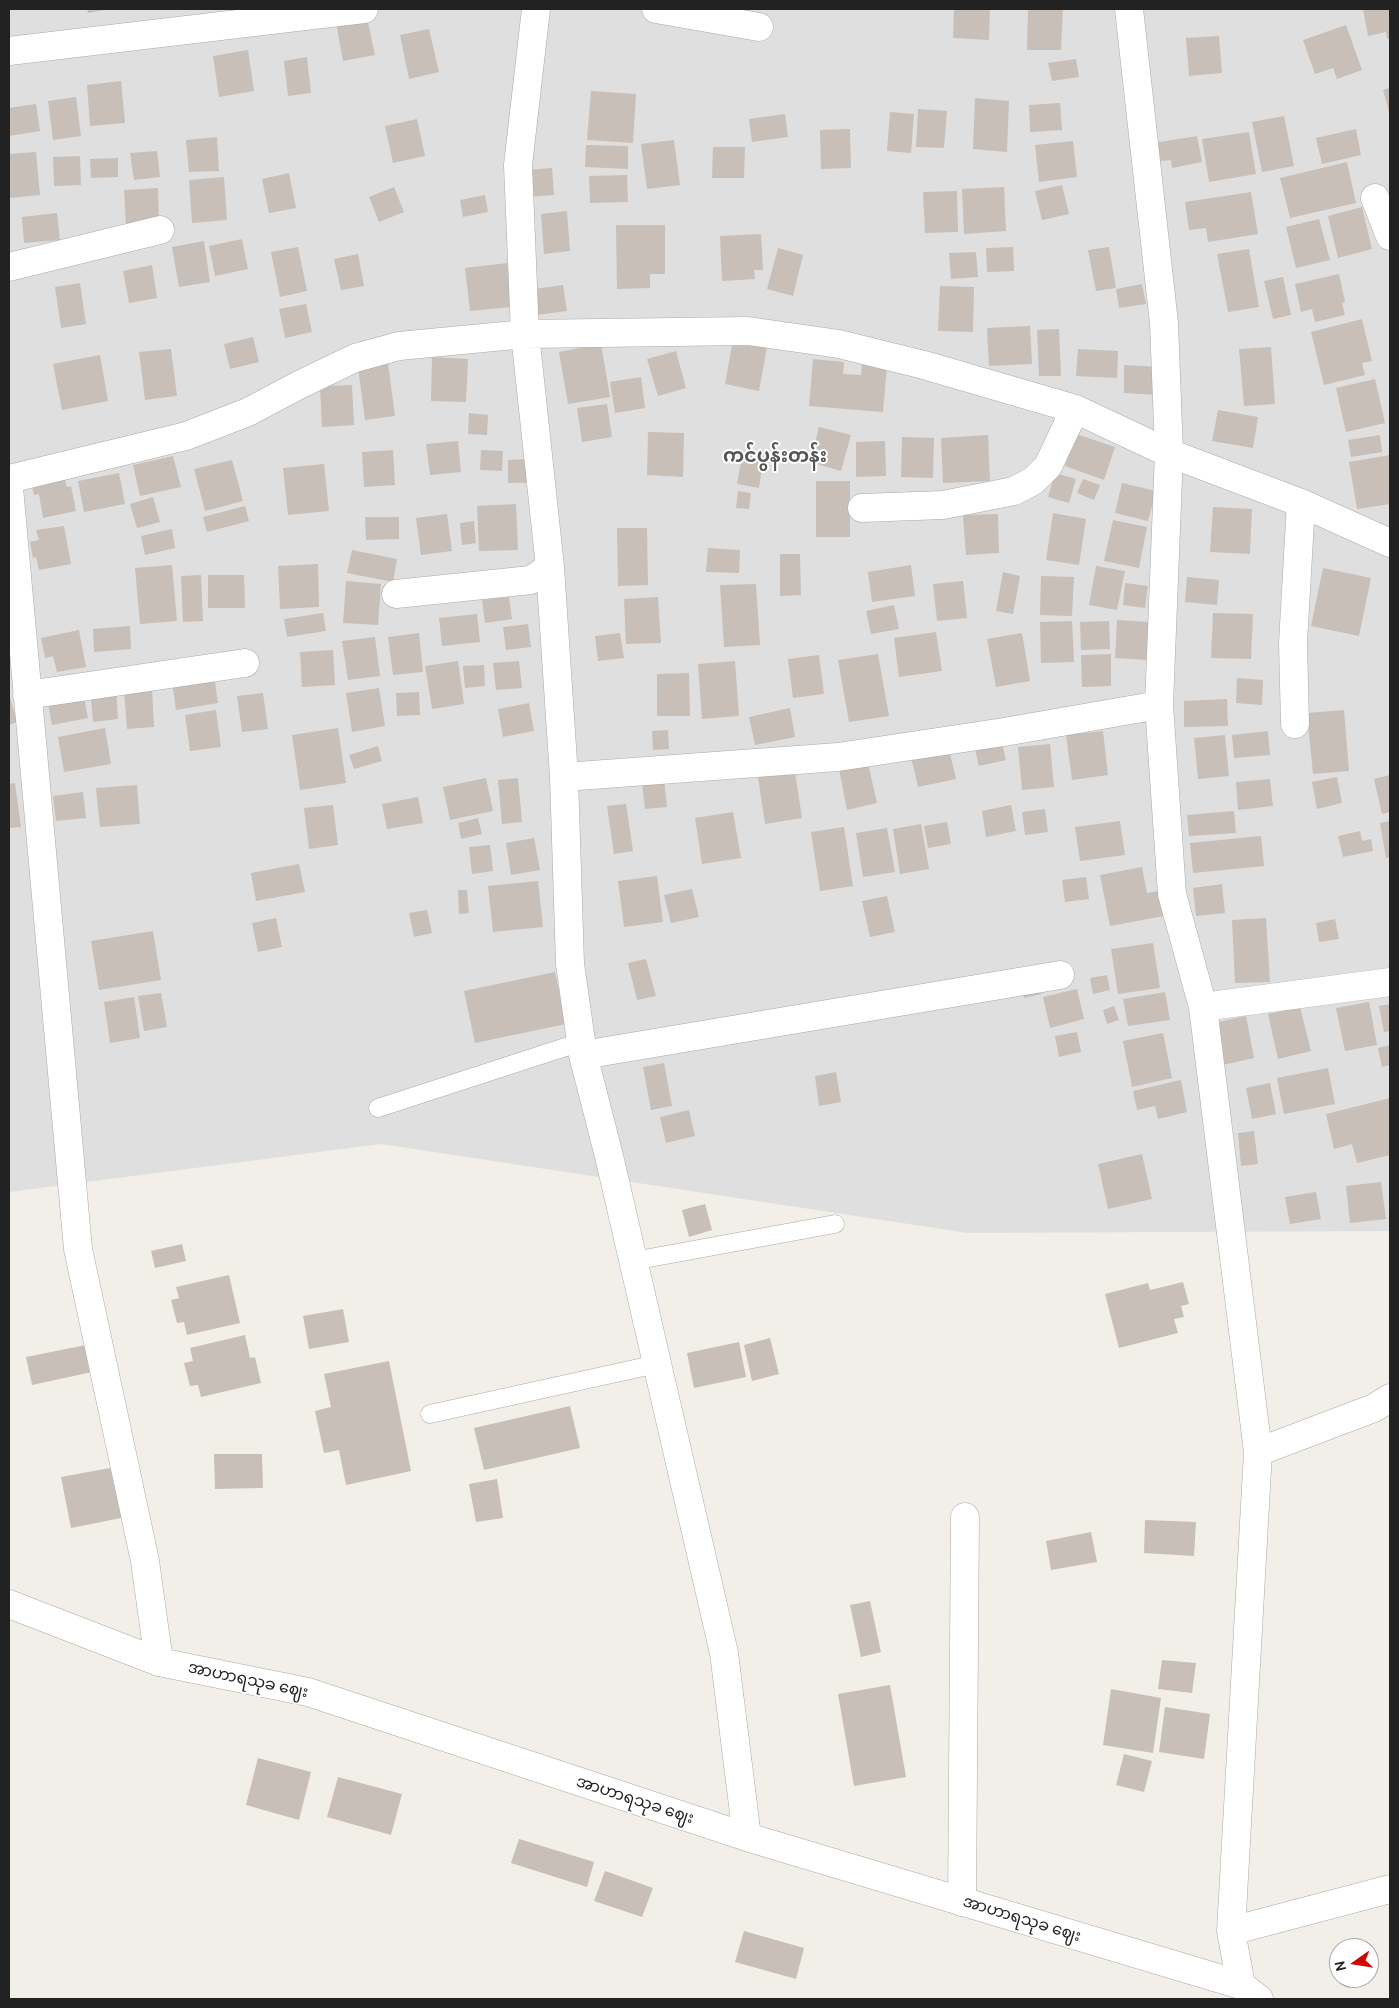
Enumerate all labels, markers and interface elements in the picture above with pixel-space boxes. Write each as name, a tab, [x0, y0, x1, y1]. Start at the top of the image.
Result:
district label: ကင်ပွန်းတန်း	[723, 445, 827, 467]
street label: အာဟာရသုခ ဈေး	[186, 1658, 310, 1702]
street label: အာဟာရသုခ ဈေး	[574, 1772, 696, 1828]
street label: အာဟာရသုခ ဈေး	[961, 1892, 1083, 1946]
north arrow	[1329, 1938, 1379, 1988]
text: N	[1330, 1959, 1350, 1973]

